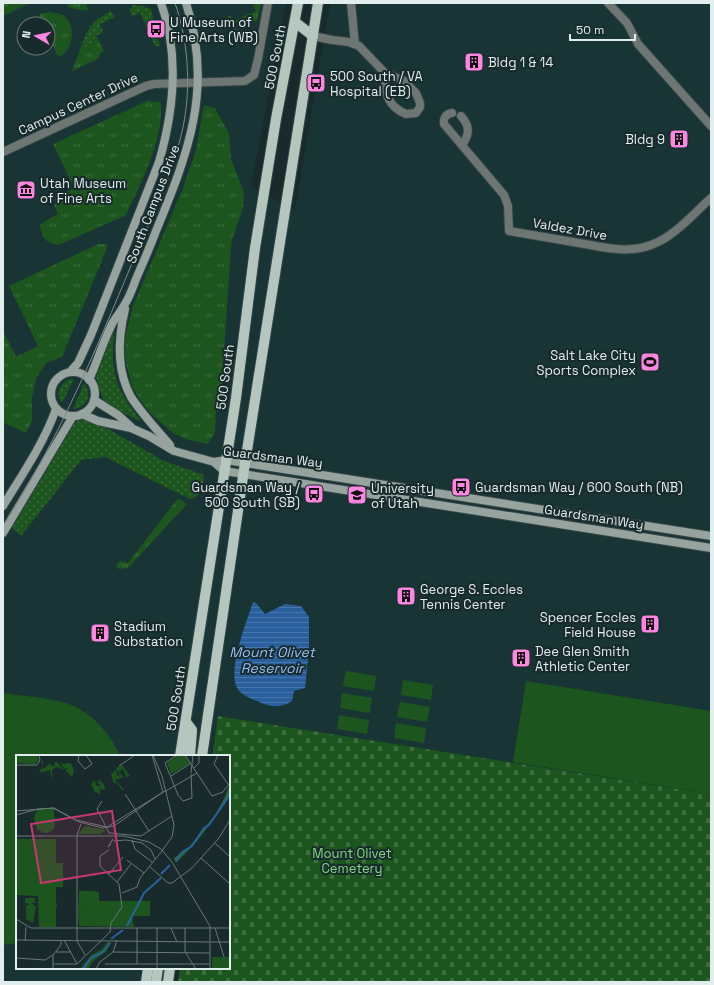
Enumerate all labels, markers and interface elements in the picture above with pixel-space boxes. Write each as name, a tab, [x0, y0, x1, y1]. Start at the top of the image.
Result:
place label: U Museum of Fine Arts (WB)	[170, 14, 258, 46]
north arrow	[16, 16, 56, 56]
scale bar	[570, 16, 635, 42]
bus stop icon: U Museum of Fine Arts (WB)	[145, 18, 167, 40]
text: 50 m	[576, 22, 604, 38]
street label: 500 South	[260, 23, 290, 91]
text: N	[19, 30, 34, 39]
building icon: Bldg 1 & 14	[463, 51, 485, 73]
place label: Bldg 1 & 14	[488, 54, 553, 71]
place label: 500 South / VA Hospital (EB)	[330, 68, 423, 100]
street label: Campus Center Drive	[15, 69, 141, 139]
bus stop icon: 500 South / VA Hospital (EB)	[305, 72, 327, 94]
building icon: Bldg 9	[668, 128, 690, 150]
place label: Bldg 9	[625, 131, 665, 148]
street label: South Campus Drive	[123, 142, 183, 266]
place label: Utah Museum of Fine Arts	[40, 175, 126, 207]
museum icon: Utah Museum of Fine Arts	[15, 179, 37, 201]
street label: Valdez Drive	[531, 214, 609, 244]
street label: 500 South	[212, 343, 238, 411]
place label: Salt Lake City Sports Complex	[536, 347, 636, 379]
sports icon: Salt Lake City Sports Complex	[639, 351, 661, 373]
street label: Guardsman Way	[222, 442, 324, 472]
bus stop icon: Guardsman Way / 600 South (NB)	[450, 476, 472, 498]
place label: Guardsman Way / 500 South (SB)	[192, 479, 300, 511]
place label: Guardsman Way / 600 South (NB)	[475, 479, 683, 496]
place label: University of Utah	[371, 480, 434, 512]
bus stop icon: Guardsman Way / 500 South (SB)	[303, 483, 325, 505]
school or university icon: University of Utah	[346, 484, 368, 506]
street label: Guardsman Way	[543, 501, 645, 533]
place label: George S. Eccles Tennis Center	[420, 581, 523, 613]
building icon: George S. Eccles Tennis Center	[395, 585, 417, 607]
place label: Spencer Eccles Field House	[540, 609, 636, 641]
building icon: Spencer Eccles Field House	[639, 613, 661, 635]
place label: Stadium Substation	[114, 618, 183, 650]
building icon: Stadium Substation	[89, 622, 111, 644]
water label: Mount Olivet Reservoir	[229, 643, 316, 677]
place label: Dee Glen Smith Athletic Center	[535, 643, 630, 675]
building icon: Dee Glen Smith Athletic Center	[510, 647, 532, 669]
street label: 500 South	[162, 664, 190, 732]
inset map	[16, 755, 230, 969]
park label: Mount Olivet Cemetery	[312, 845, 392, 877]

